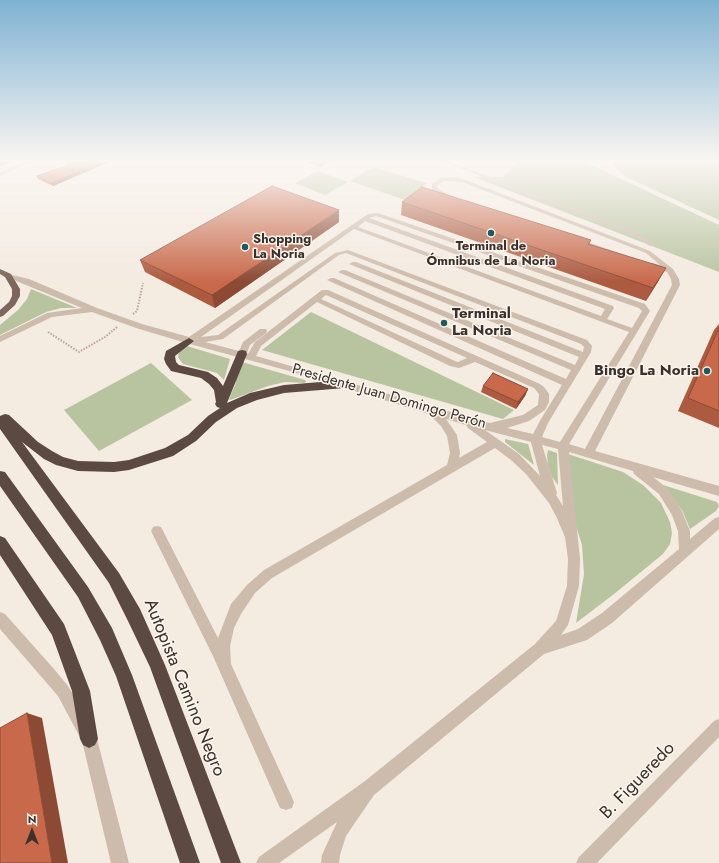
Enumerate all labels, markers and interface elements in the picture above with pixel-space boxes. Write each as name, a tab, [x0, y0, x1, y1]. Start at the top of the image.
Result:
marker: Terminal de Ómnibus de La Noria	[486, 228, 496, 238]
place label: Shopping La Noria	[253, 232, 311, 263]
place label: Terminal de Ómnibus de La Noria	[427, 239, 555, 270]
marker: Shopping La Noria	[240, 242, 250, 252]
place label: Terminal La Noria	[452, 305, 512, 340]
marker: Terminal La Noria	[439, 318, 449, 328]
street label: Presidente Juan Domingo Perón	[290, 361, 488, 433]
place label: Bingo La Noria	[594, 362, 699, 380]
marker: Bingo La Noria	[702, 366, 712, 376]
street label: Autopista Camino Negro	[139, 596, 229, 780]
street label: B. Figueredo	[596, 738, 680, 824]
north arrow	[12, 811, 52, 851]
text: N	[28, 811, 36, 827]

